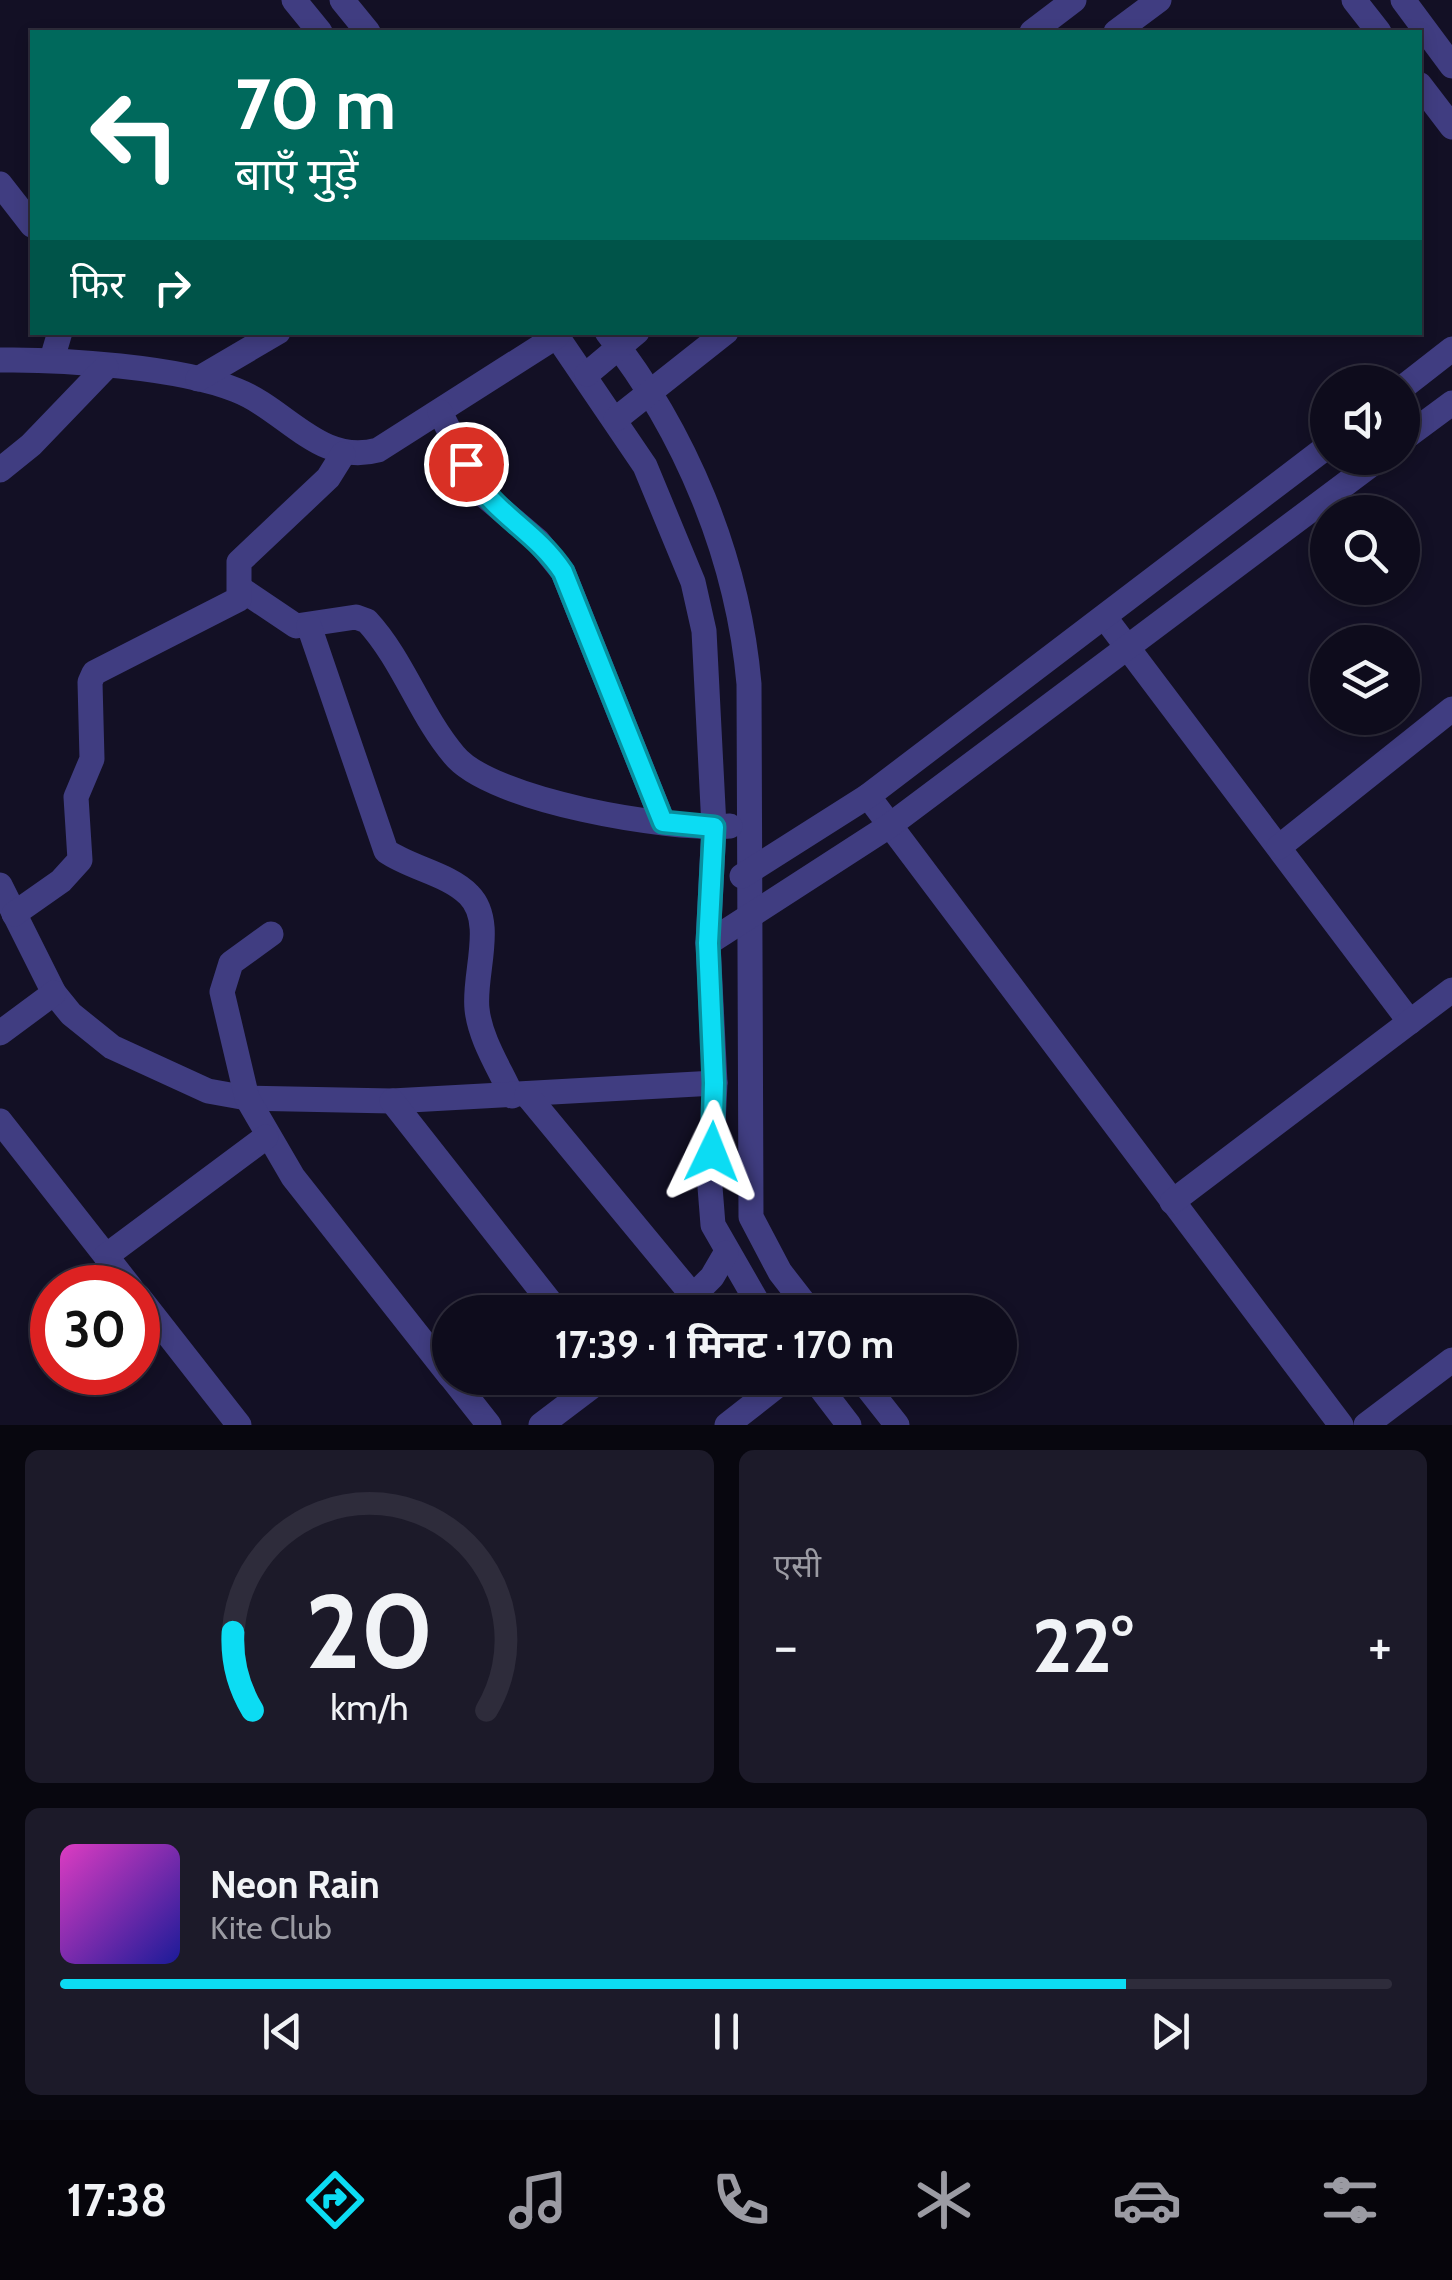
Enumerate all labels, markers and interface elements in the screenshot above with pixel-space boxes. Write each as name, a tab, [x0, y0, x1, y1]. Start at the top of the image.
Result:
text: 70 m	[235, 61, 396, 147]
icon: left	[70, 70, 200, 200]
text: बाएँ मुड़ें	[235, 147, 358, 201]
icon: right	[145, 260, 200, 315]
text: फिर	[70, 261, 125, 308]
map controls	[1310, 365, 1420, 735]
button: sound	[1310, 365, 1420, 475]
pin	[424, 422, 509, 507]
icon: arrive	[439, 437, 494, 492]
button: search	[1310, 495, 1420, 605]
button: layers	[1310, 625, 1420, 735]
position arrow	[660, 1100, 764, 1204]
speed limit sign: 30	[30, 1265, 160, 1395]
text: 17:39 · 1 मिनट · 170 m	[555, 1321, 894, 1368]
text: एसी	[774, 1546, 821, 1585]
text: 20	[305, 1568, 433, 1694]
text: 22°	[1032, 1600, 1133, 1691]
text: −	[774, 1612, 798, 1679]
text: +	[1368, 1612, 1392, 1679]
text: km/h	[330, 1686, 408, 1729]
text: Neon Rain	[210, 1861, 380, 1908]
text: Kite Club	[210, 1908, 332, 1947]
icon: previous	[255, 2004, 310, 2059]
icon: pause	[699, 2004, 754, 2059]
icon: next	[1143, 2004, 1198, 2059]
icon: directions	[300, 2165, 370, 2235]
icon: music	[503, 2165, 573, 2235]
icon: phone	[706, 2165, 776, 2235]
icon: climate	[909, 2165, 979, 2235]
icon: car	[1112, 2165, 1182, 2235]
icon: filters	[1315, 2165, 1385, 2235]
text: 17:38	[67, 2173, 167, 2227]

